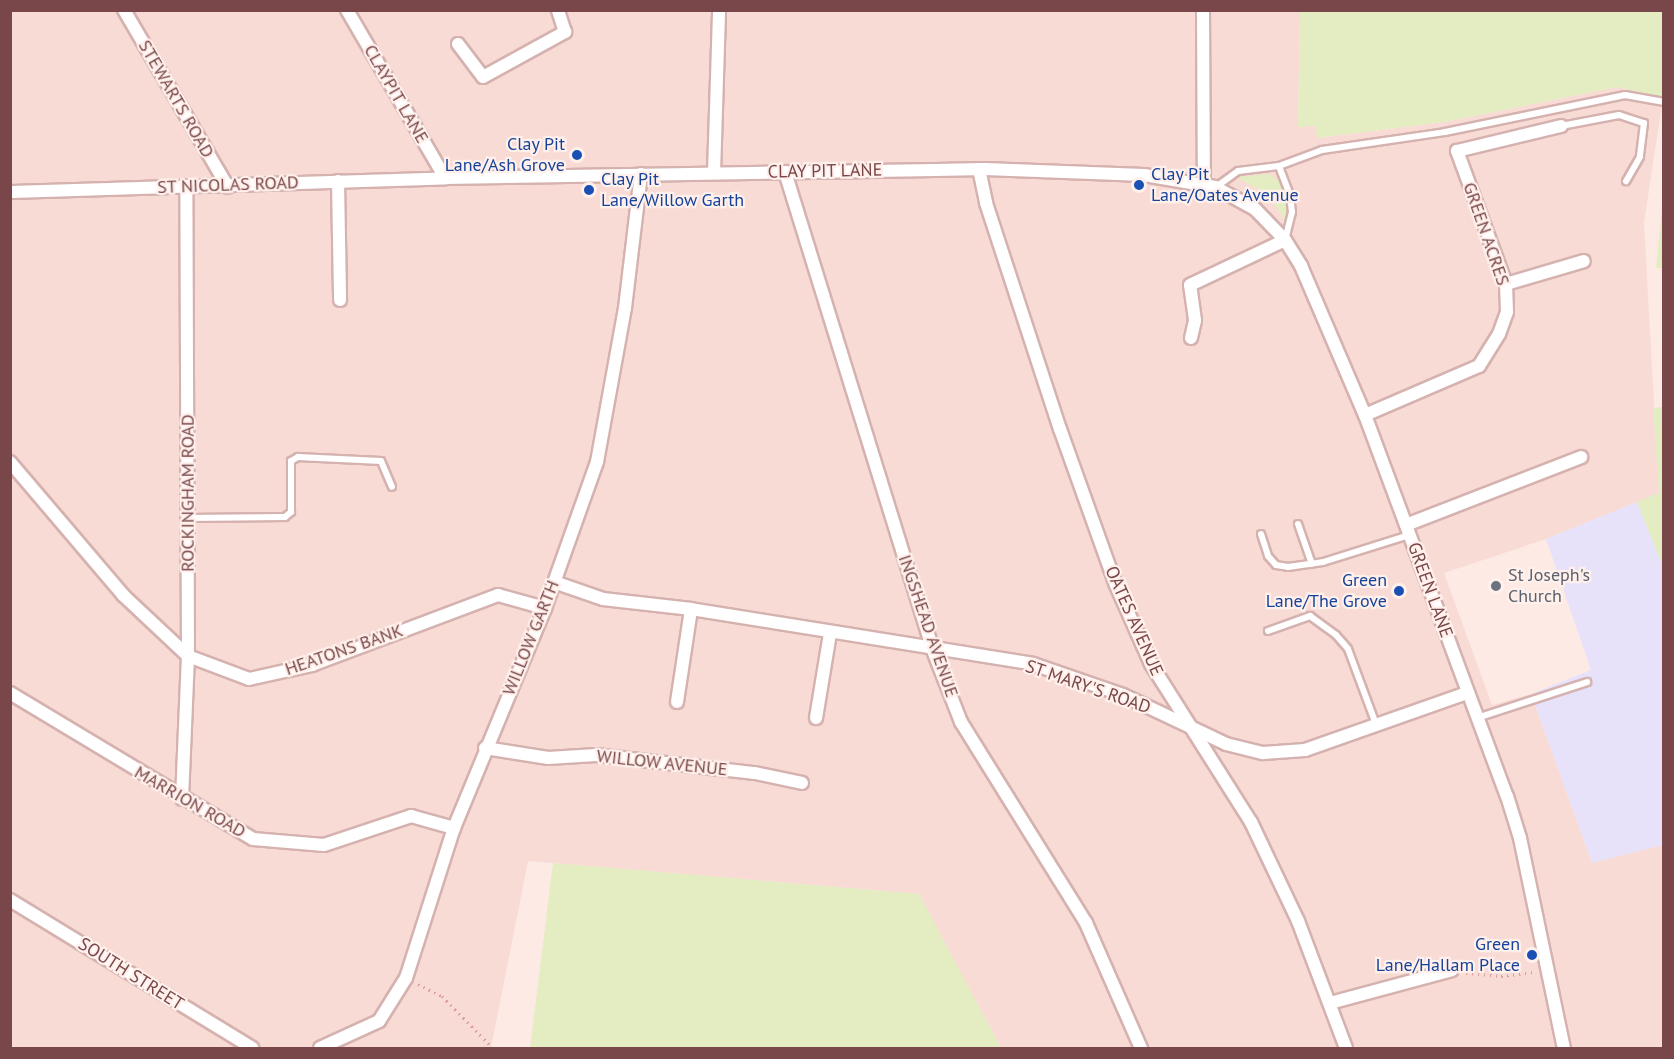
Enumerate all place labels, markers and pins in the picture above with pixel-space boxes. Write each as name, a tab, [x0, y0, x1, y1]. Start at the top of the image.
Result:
place label: Clay Pit Lane/Ash Grove	[445, 134, 565, 176]
marker: Clay Pit Lane/Ash Grove	[570, 148, 584, 162]
place label: Clay Pit Lane/Oates Avenue	[1151, 164, 1299, 207]
place label: Clay Pit Lane/Willow Garth	[601, 169, 745, 212]
marker: Clay Pit Lane/Oates Avenue	[1132, 178, 1146, 192]
marker: Clay Pit Lane/Willow Garth	[582, 183, 596, 197]
place label: St Joseph's Church	[1508, 565, 1590, 608]
place label: Green Lane/The Grove	[1266, 570, 1387, 612]
marker: St Joseph's Church	[1489, 579, 1503, 593]
marker: Green Lane/The Grove	[1392, 584, 1406, 598]
place label: Green Lane/Hallam Place	[1376, 934, 1520, 976]
marker: Green Lane/Hallam Place	[1525, 948, 1539, 962]

